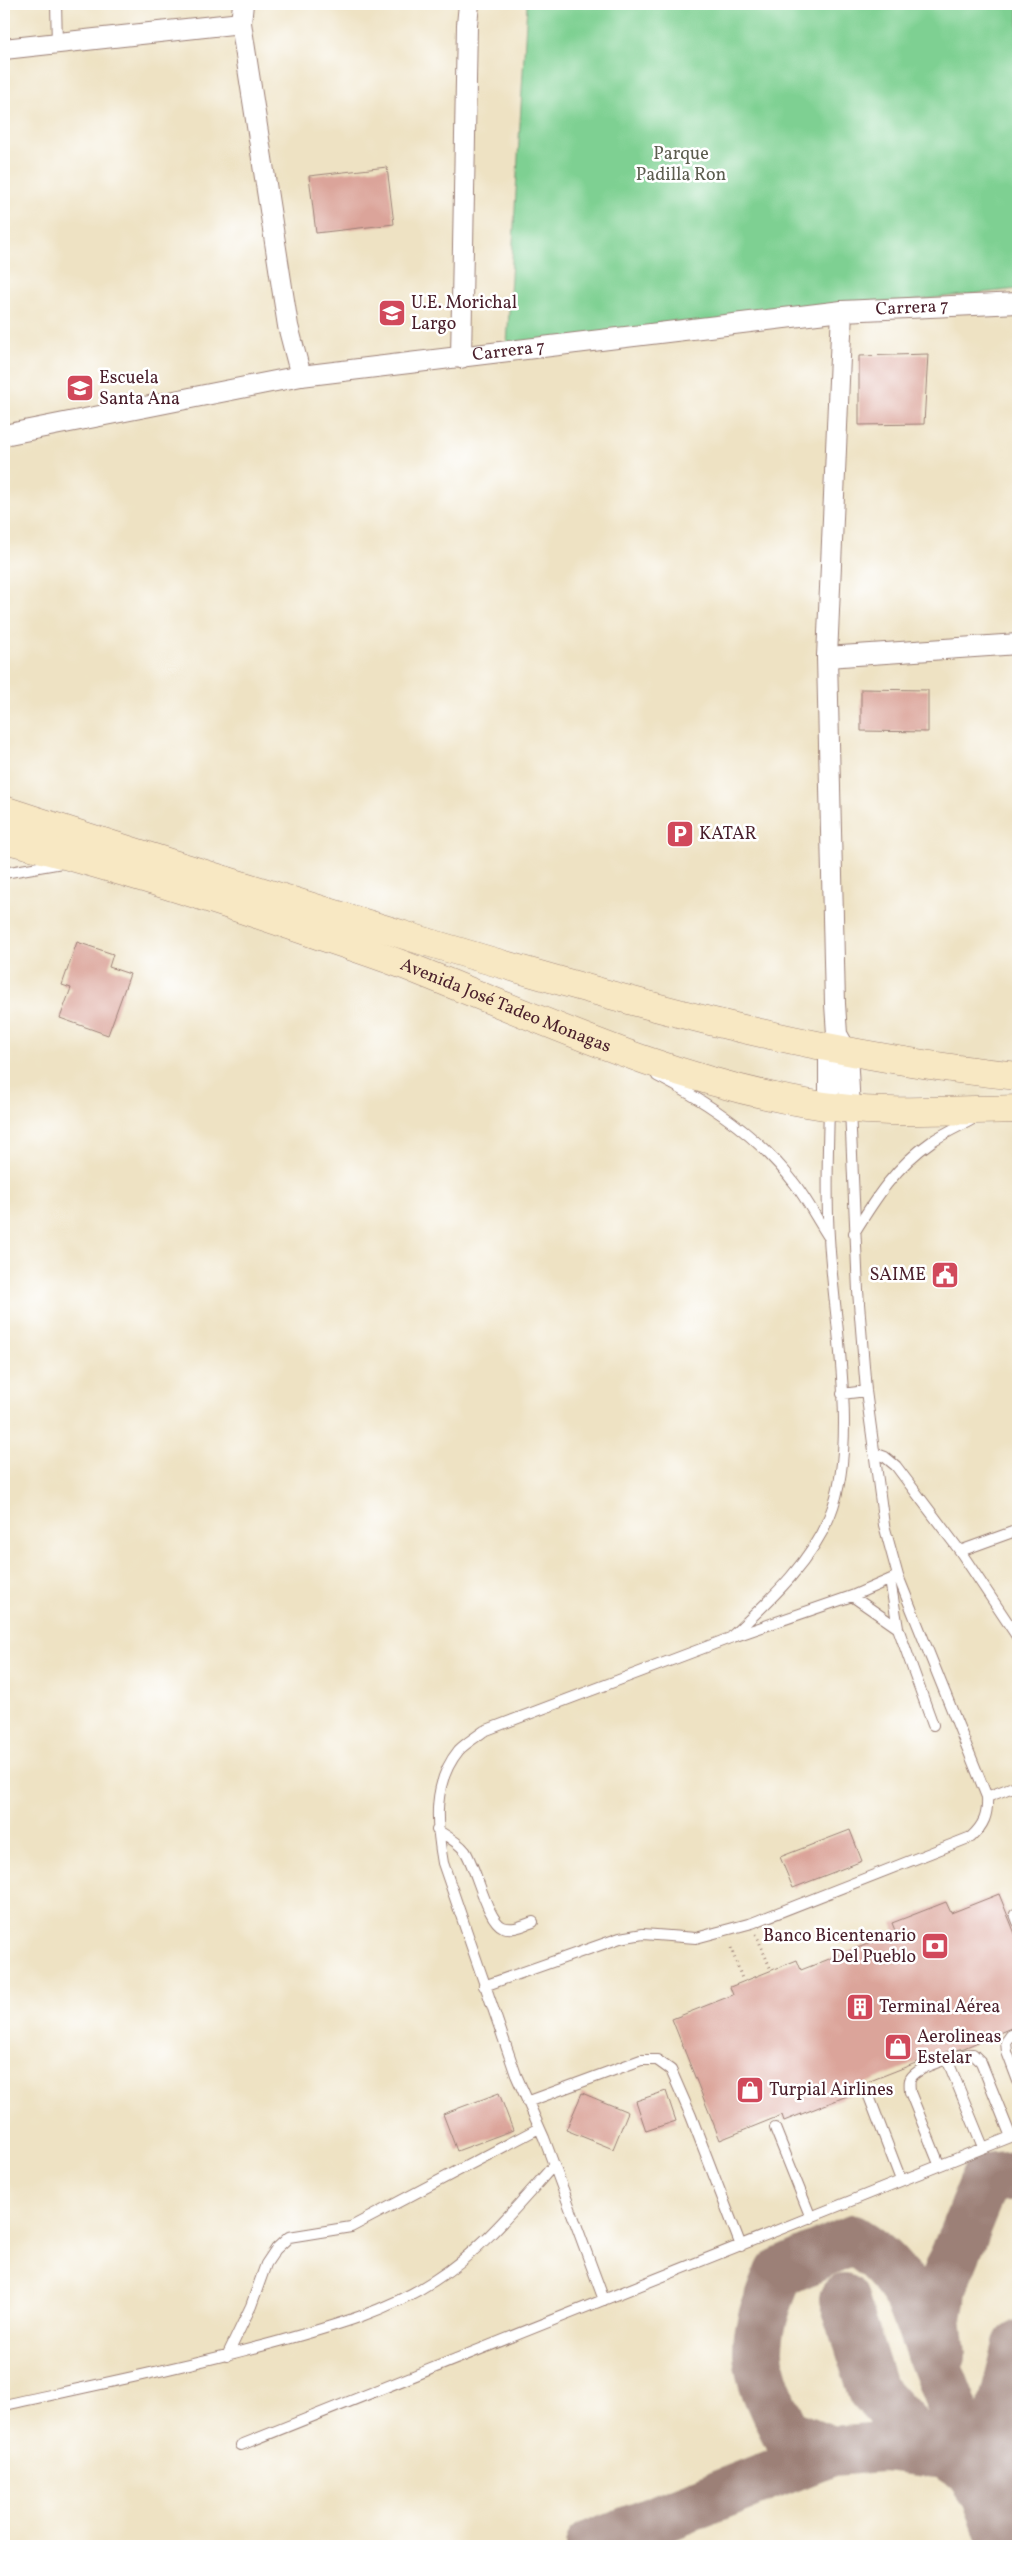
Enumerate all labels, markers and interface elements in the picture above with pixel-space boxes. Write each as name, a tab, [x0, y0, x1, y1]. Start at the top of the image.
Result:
park label: Parque Padilla Ron	[636, 142, 727, 188]
place label: U.E. Morichal Largo	[411, 291, 517, 337]
street label: Carrera 7	[875, 294, 949, 322]
school or university icon: U.E. Morichal Largo	[377, 298, 407, 328]
street label: Carrera 7	[471, 334, 547, 368]
place label: Escuela Santa Ana	[99, 366, 180, 412]
school or university icon: Escuela Santa Ana	[65, 373, 95, 403]
parking icon: KATAR	[665, 819, 695, 849]
place label: KATAR	[699, 822, 757, 847]
street label: Avenida José Tadeo Monagas	[397, 952, 615, 1059]
public building icon: SAIME	[930, 1260, 960, 1290]
place label: SAIME	[869, 1263, 926, 1288]
place label: Banco Bicentenario Del Pueblo	[763, 1924, 916, 1970]
bank icon: Banco Bicentenario Del Pueblo	[920, 1931, 950, 1961]
building icon: Terminal Aérea	[845, 1992, 875, 2022]
place label: Terminal Aérea	[879, 1995, 1000, 2020]
place label: Aerolineas Estelar	[917, 2025, 1002, 2071]
shop icon: Aerolineas Estelar	[883, 2032, 913, 2062]
shop icon: Turpial Airlines	[735, 2075, 765, 2105]
place label: Turpial Airlines	[769, 2078, 893, 2103]

